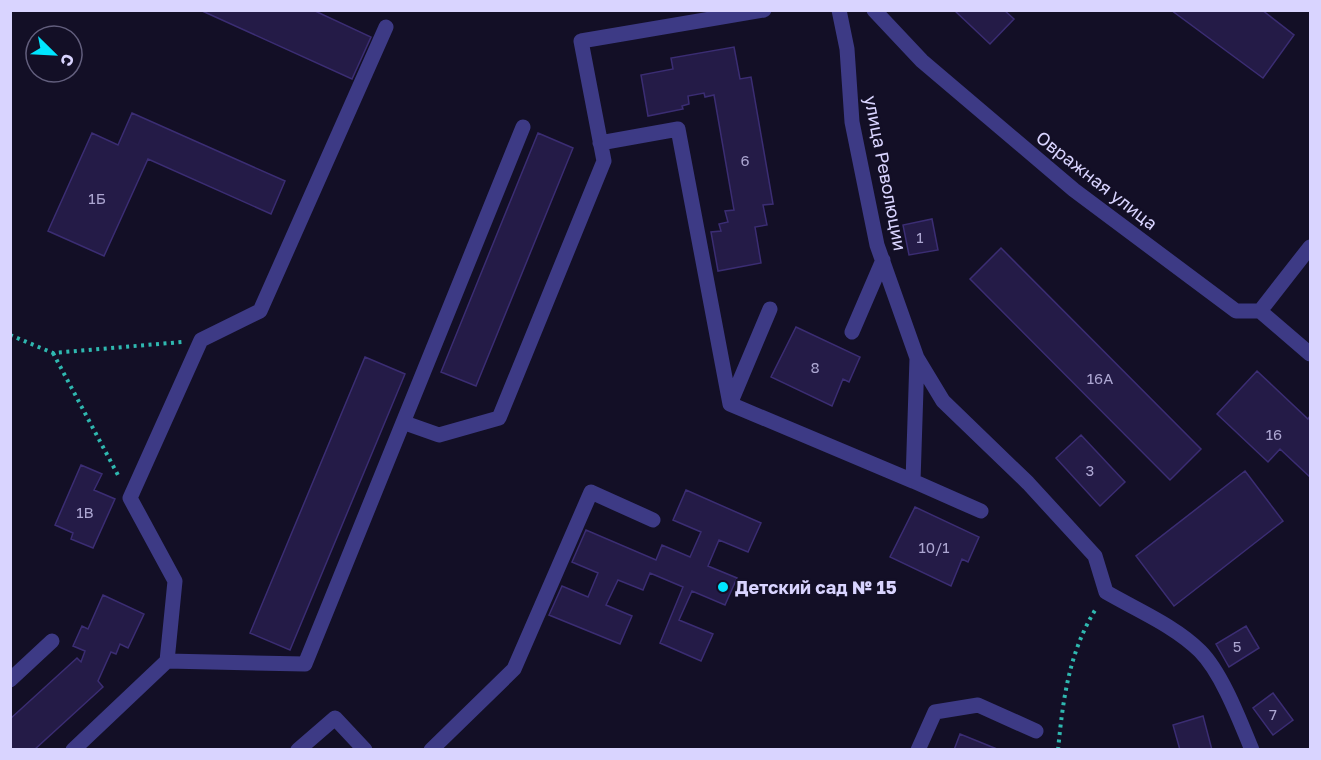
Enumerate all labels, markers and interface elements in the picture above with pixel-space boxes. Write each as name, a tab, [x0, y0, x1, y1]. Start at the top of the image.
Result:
north arrow	[24, 24, 84, 84]
text: С	[56, 51, 79, 69]
street label: улица Революции	[860, 94, 912, 252]
street label: Овражная улица	[1032, 126, 1162, 234]
house number: 6	[740, 151, 750, 169]
house number: 1Б	[88, 189, 106, 207]
house number: 1	[916, 228, 924, 246]
house number: 8	[810, 358, 820, 376]
house number: 16А	[1087, 369, 1113, 387]
house number: 16	[1266, 425, 1282, 443]
house number: 3	[1086, 461, 1094, 479]
house number: 1В	[76, 503, 94, 521]
house number: 10/1	[918, 538, 950, 556]
place label: Детский сад № 15	[735, 576, 897, 598]
marker: Детский сад № 15	[716, 580, 730, 594]
house number: 5	[1233, 637, 1241, 655]
house number: 7	[1269, 705, 1277, 723]

